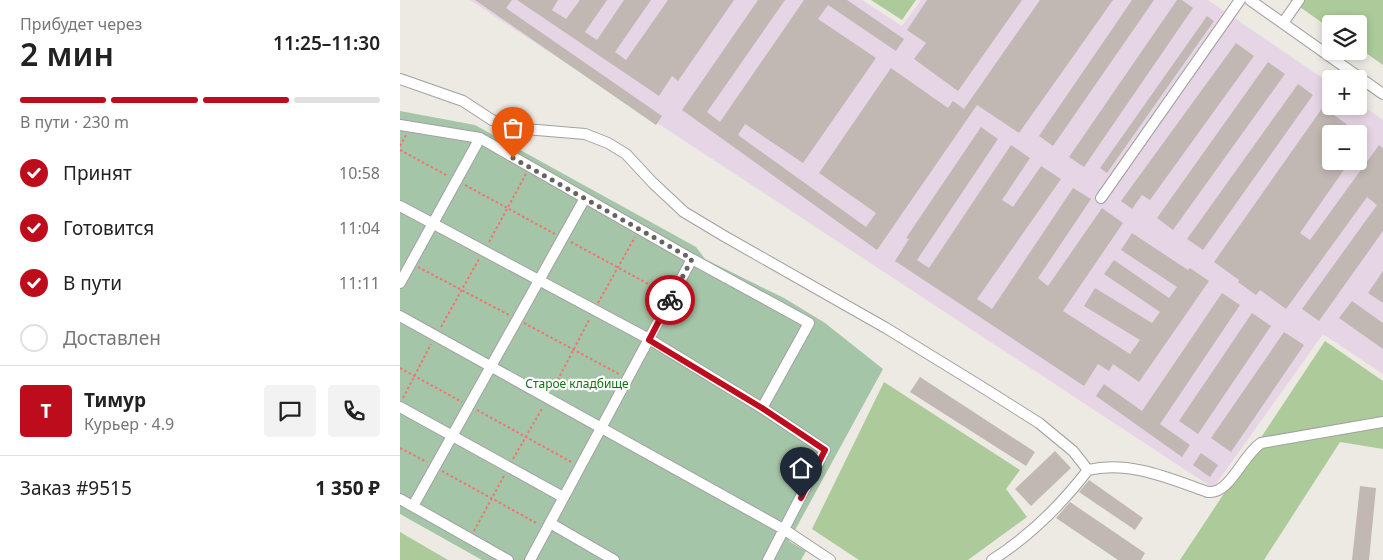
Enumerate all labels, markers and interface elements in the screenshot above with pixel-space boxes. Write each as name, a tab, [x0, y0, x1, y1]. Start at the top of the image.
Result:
text: Прибудет через	[20, 13, 142, 35]
map controls	[1322, 15, 1367, 170]
button: layers	[1322, 15, 1367, 60]
text: 11:25–11:30	[273, 30, 380, 56]
text: 2 мин	[20, 32, 114, 75]
button: +	[1322, 70, 1367, 115]
pin	[492, 107, 534, 158]
text: В пути · 230 m	[20, 111, 129, 133]
icon: bag	[499, 114, 527, 142]
button: −	[1322, 125, 1367, 170]
icon: check	[20, 159, 48, 187]
text: Принят	[63, 160, 132, 186]
text: 10:58	[339, 162, 380, 184]
icon: check	[20, 214, 48, 242]
text: Готовится	[63, 215, 154, 241]
text: 11:04	[339, 217, 380, 239]
icon: check	[20, 269, 48, 297]
text: В пути	[63, 270, 122, 296]
text: 11:11	[339, 272, 380, 294]
courier	[645, 275, 695, 325]
icon: bike	[656, 286, 684, 314]
text: Доставлен	[63, 325, 161, 351]
park label: Старое кладбище	[525, 375, 629, 392]
button: chat	[264, 385, 316, 437]
button: phone	[328, 385, 380, 437]
text: Тимур	[84, 387, 146, 413]
text: Т	[41, 398, 51, 424]
text: Курьер · 4.9	[84, 413, 174, 435]
pin	[780, 447, 822, 498]
icon: home	[787, 454, 815, 482]
text: Заказ #9515	[20, 475, 132, 501]
text: 1 350 ₽	[315, 475, 380, 501]

